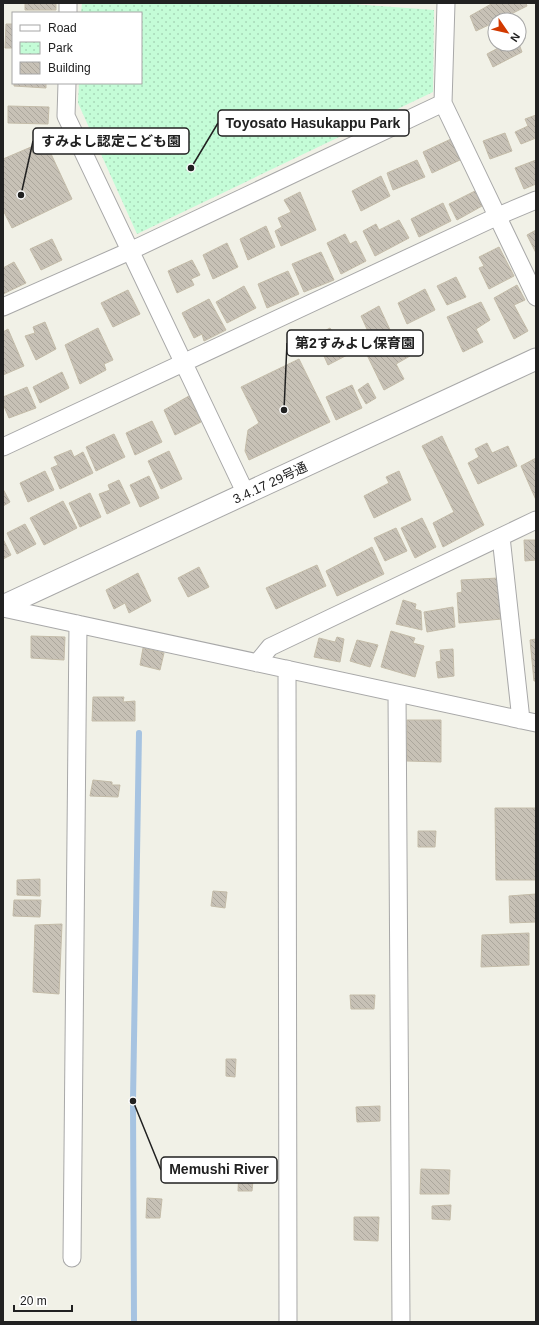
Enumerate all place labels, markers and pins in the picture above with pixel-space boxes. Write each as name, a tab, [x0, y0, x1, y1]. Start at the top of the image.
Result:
callout: Toyosato Hasukappu Park	[218, 110, 409, 136]
callout: すみよし認定こども園	[33, 128, 189, 154]
callout: 第2すみよし保育園	[287, 330, 423, 356]
callout: Memushi River	[161, 1157, 277, 1183]

